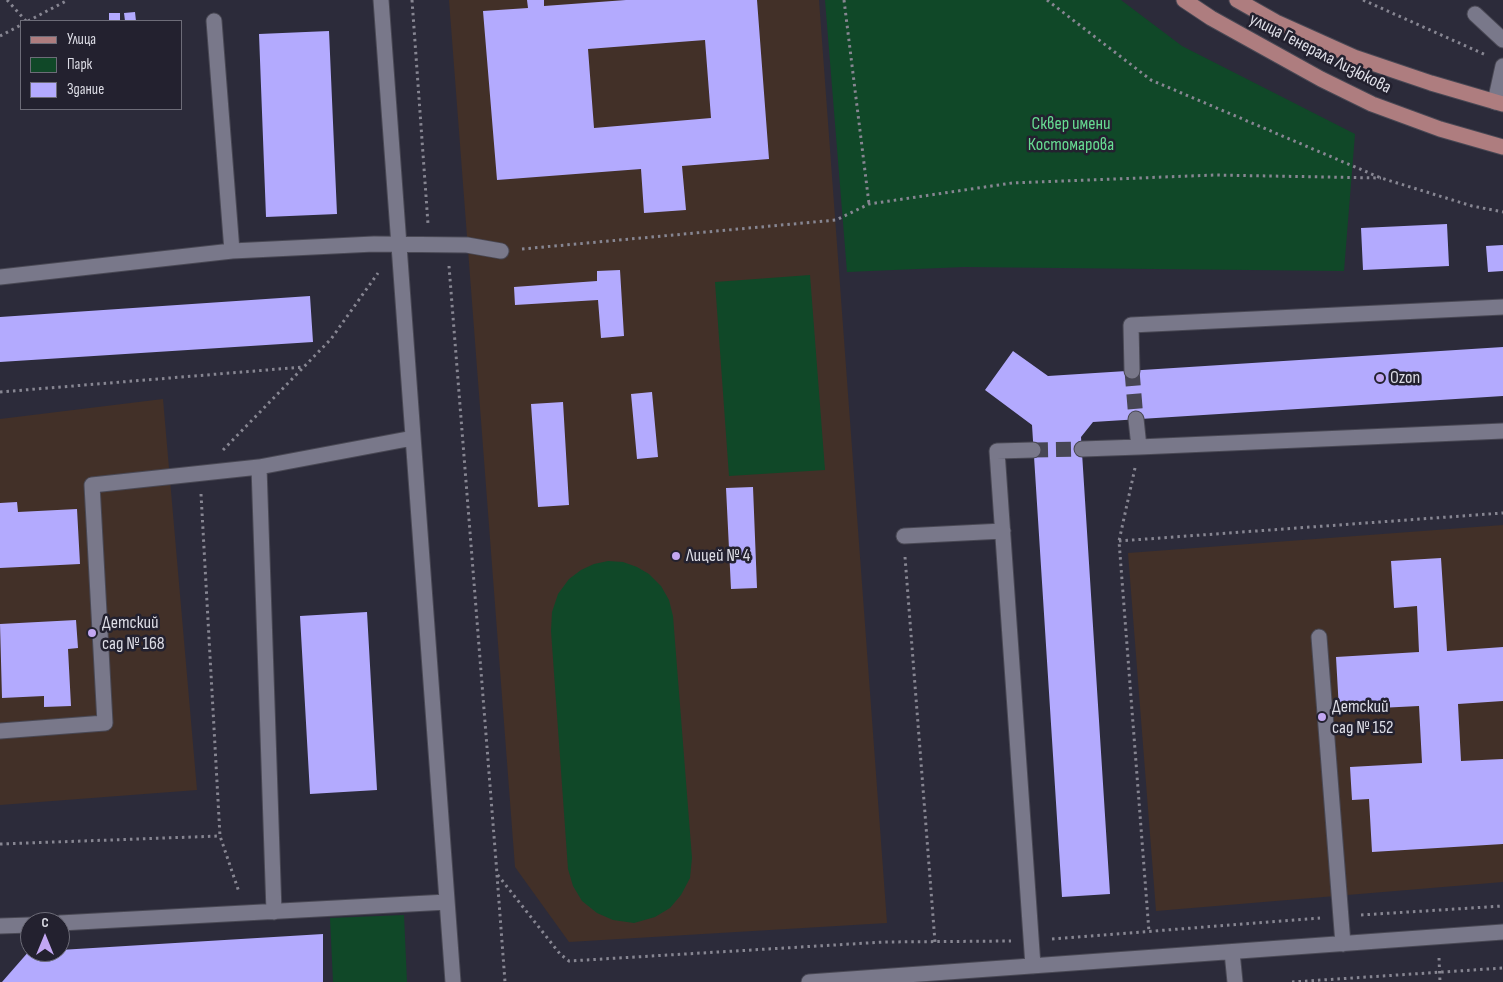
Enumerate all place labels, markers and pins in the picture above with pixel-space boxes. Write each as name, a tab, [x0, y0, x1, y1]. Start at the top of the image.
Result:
place label: Ozon	[1390, 367, 1420, 389]
marker: Ozon	[1374, 372, 1386, 384]
place label: Лицей № 4	[686, 545, 750, 567]
marker: Лицей № 4	[670, 550, 682, 562]
place label: Детский сад № 168	[102, 612, 165, 654]
marker: Детский сад № 168	[86, 627, 98, 639]
place label: Детский сад № 152	[1332, 696, 1394, 739]
marker: Детский сад № 152	[1316, 711, 1328, 723]

